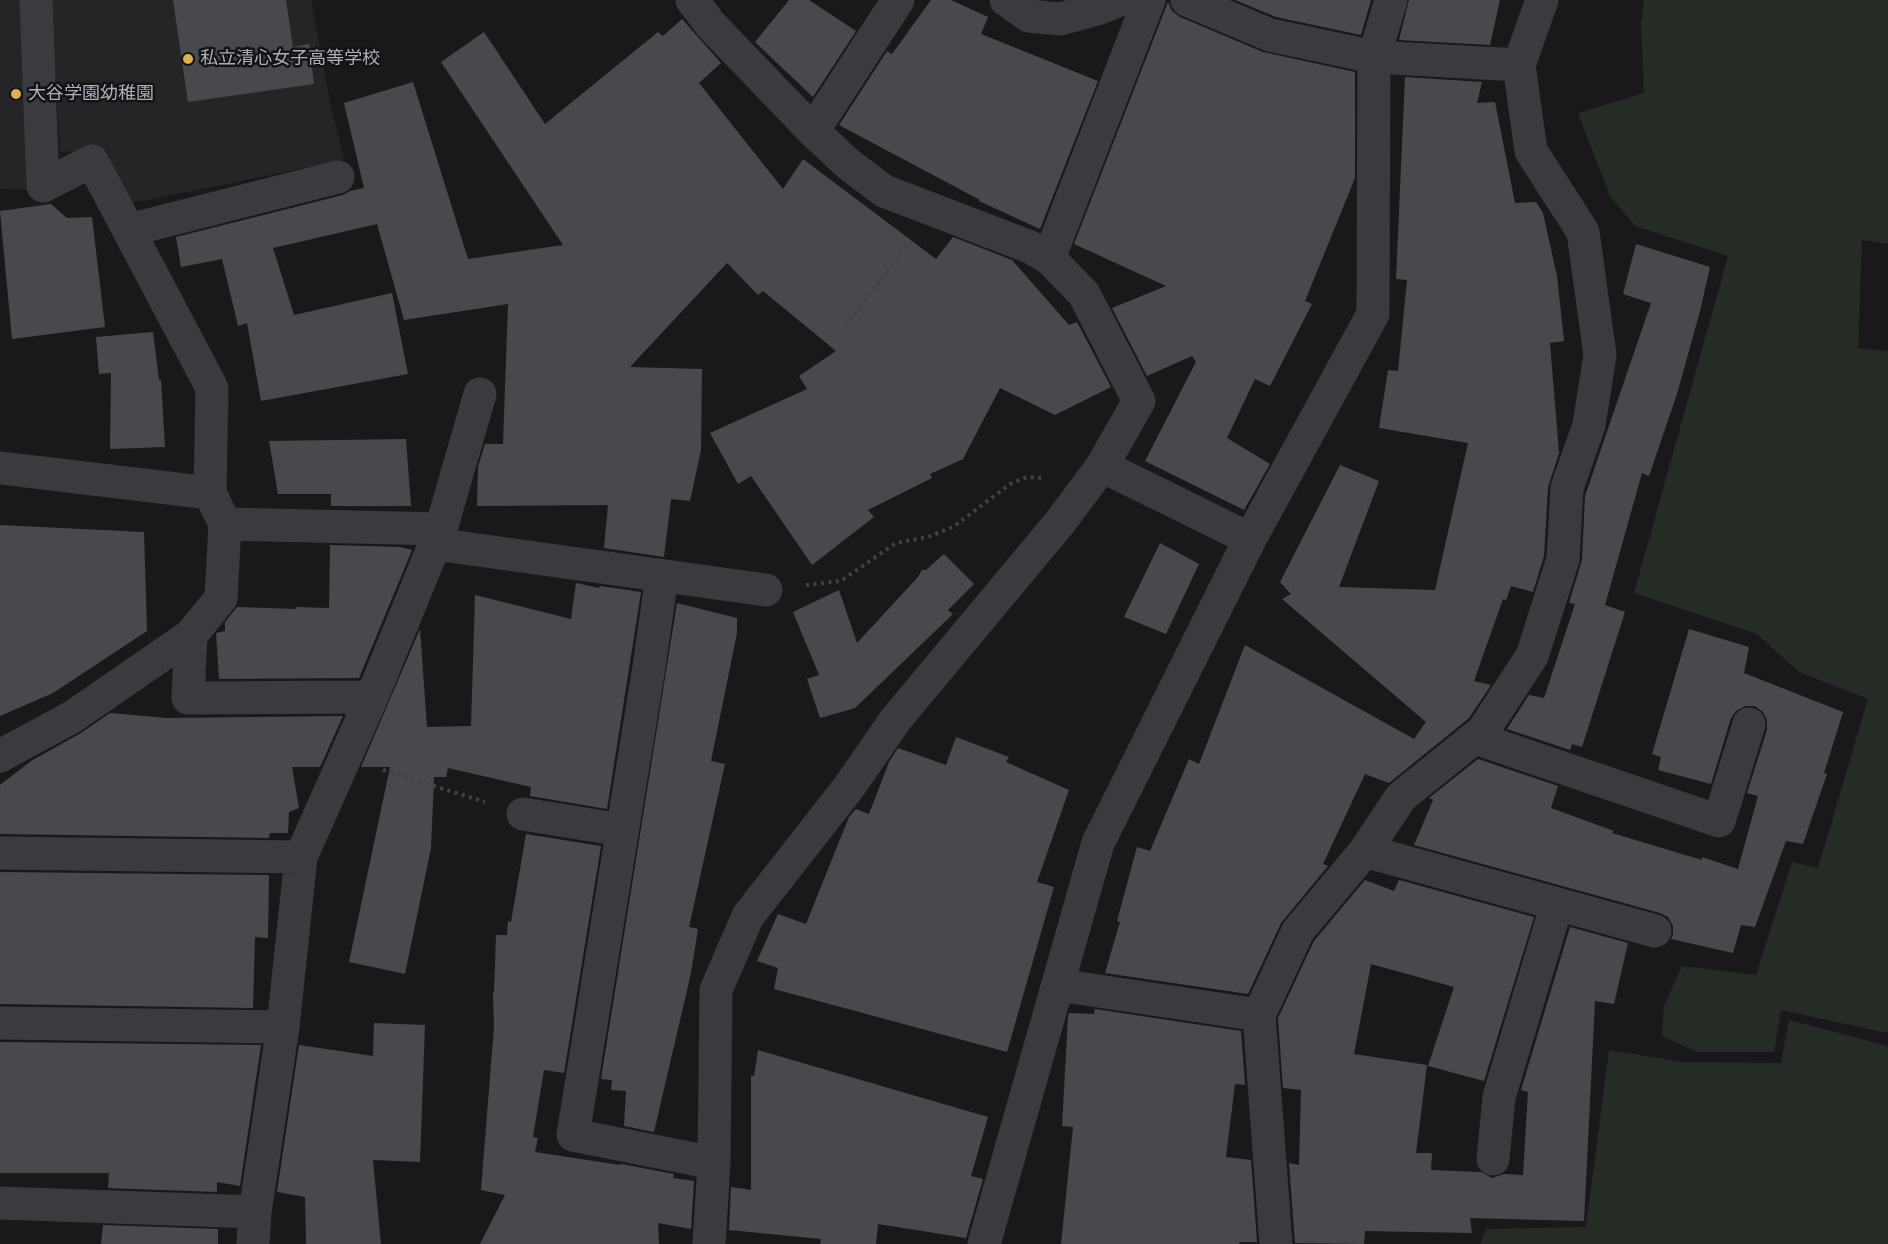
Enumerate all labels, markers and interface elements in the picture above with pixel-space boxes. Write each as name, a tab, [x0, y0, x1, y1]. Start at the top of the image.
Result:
place label: 私立清心女子高等学校	[200, 48, 380, 70]
marker: 私立清心女子高等学校	[181, 52, 195, 66]
place label: 大谷学園幼稚園	[28, 83, 154, 105]
marker: 大谷学園幼稚園	[9, 87, 23, 101]

